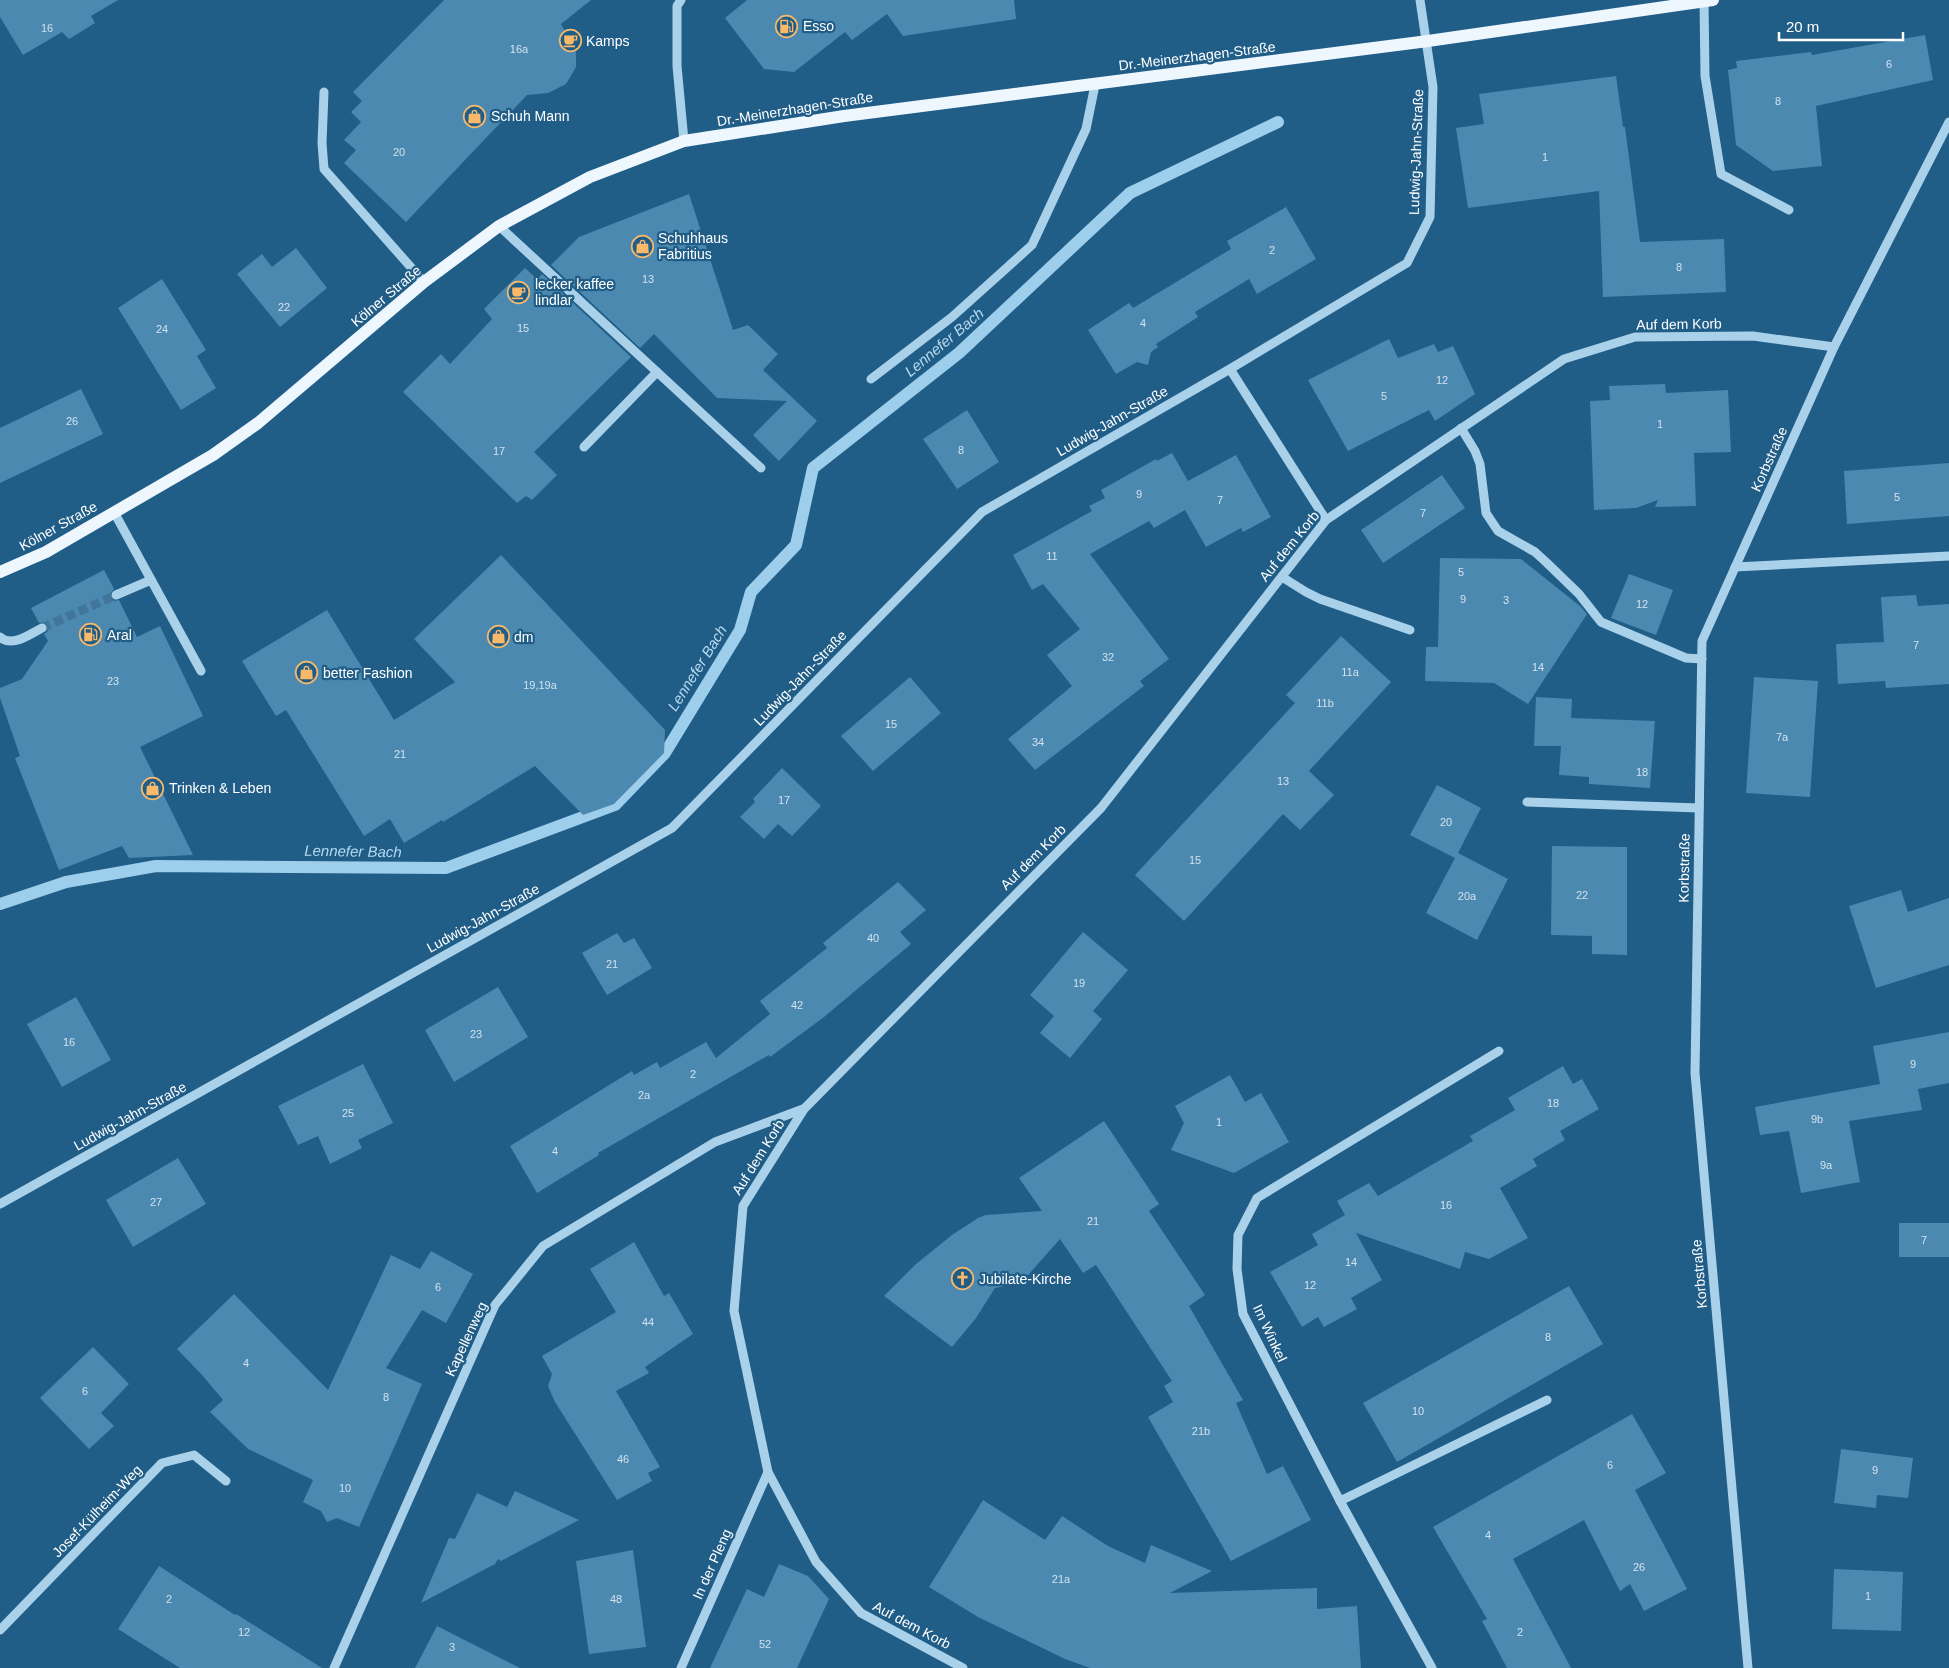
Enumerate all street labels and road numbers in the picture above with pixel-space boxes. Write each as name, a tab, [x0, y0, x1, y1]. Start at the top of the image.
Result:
street label: Dr.-Meinerzhagen-Straße	[1118, 38, 1277, 74]
street label: Dr.-Meinerzhagen-Straße	[716, 89, 874, 129]
street label: Ludwig-Jahn-Straße	[1406, 89, 1426, 215]
street label: Kölner Straße	[348, 262, 424, 330]
street label: Auf dem Korb	[1636, 315, 1722, 333]
street label: Ludwig-Jahn-Straße	[1053, 382, 1171, 459]
street label: Korbstraße	[1748, 424, 1790, 494]
street label: Kölner Straße	[16, 498, 100, 554]
street label: Auf dem Korb	[1256, 508, 1322, 584]
street label: Ludwig-Jahn-Straße	[750, 627, 850, 729]
street label: Auf dem Korb	[997, 821, 1069, 893]
street label: Korbstraße	[1675, 833, 1693, 903]
street label: Ludwig-Jahn-Straße	[424, 880, 542, 956]
street label: Ludwig-Jahn-Straße	[71, 1078, 189, 1154]
street label: Auf dem Korb	[729, 1116, 788, 1198]
street label: Korbstraße	[1688, 1239, 1710, 1309]
street label: Kapellenweg	[442, 1299, 490, 1379]
street label: Im Winkel	[1250, 1302, 1290, 1364]
street label: Josef-Külheim-Weg	[49, 1462, 145, 1560]
street label: In der Pleng	[689, 1526, 735, 1602]
street label: Auf dem Korb	[870, 1598, 954, 1652]

